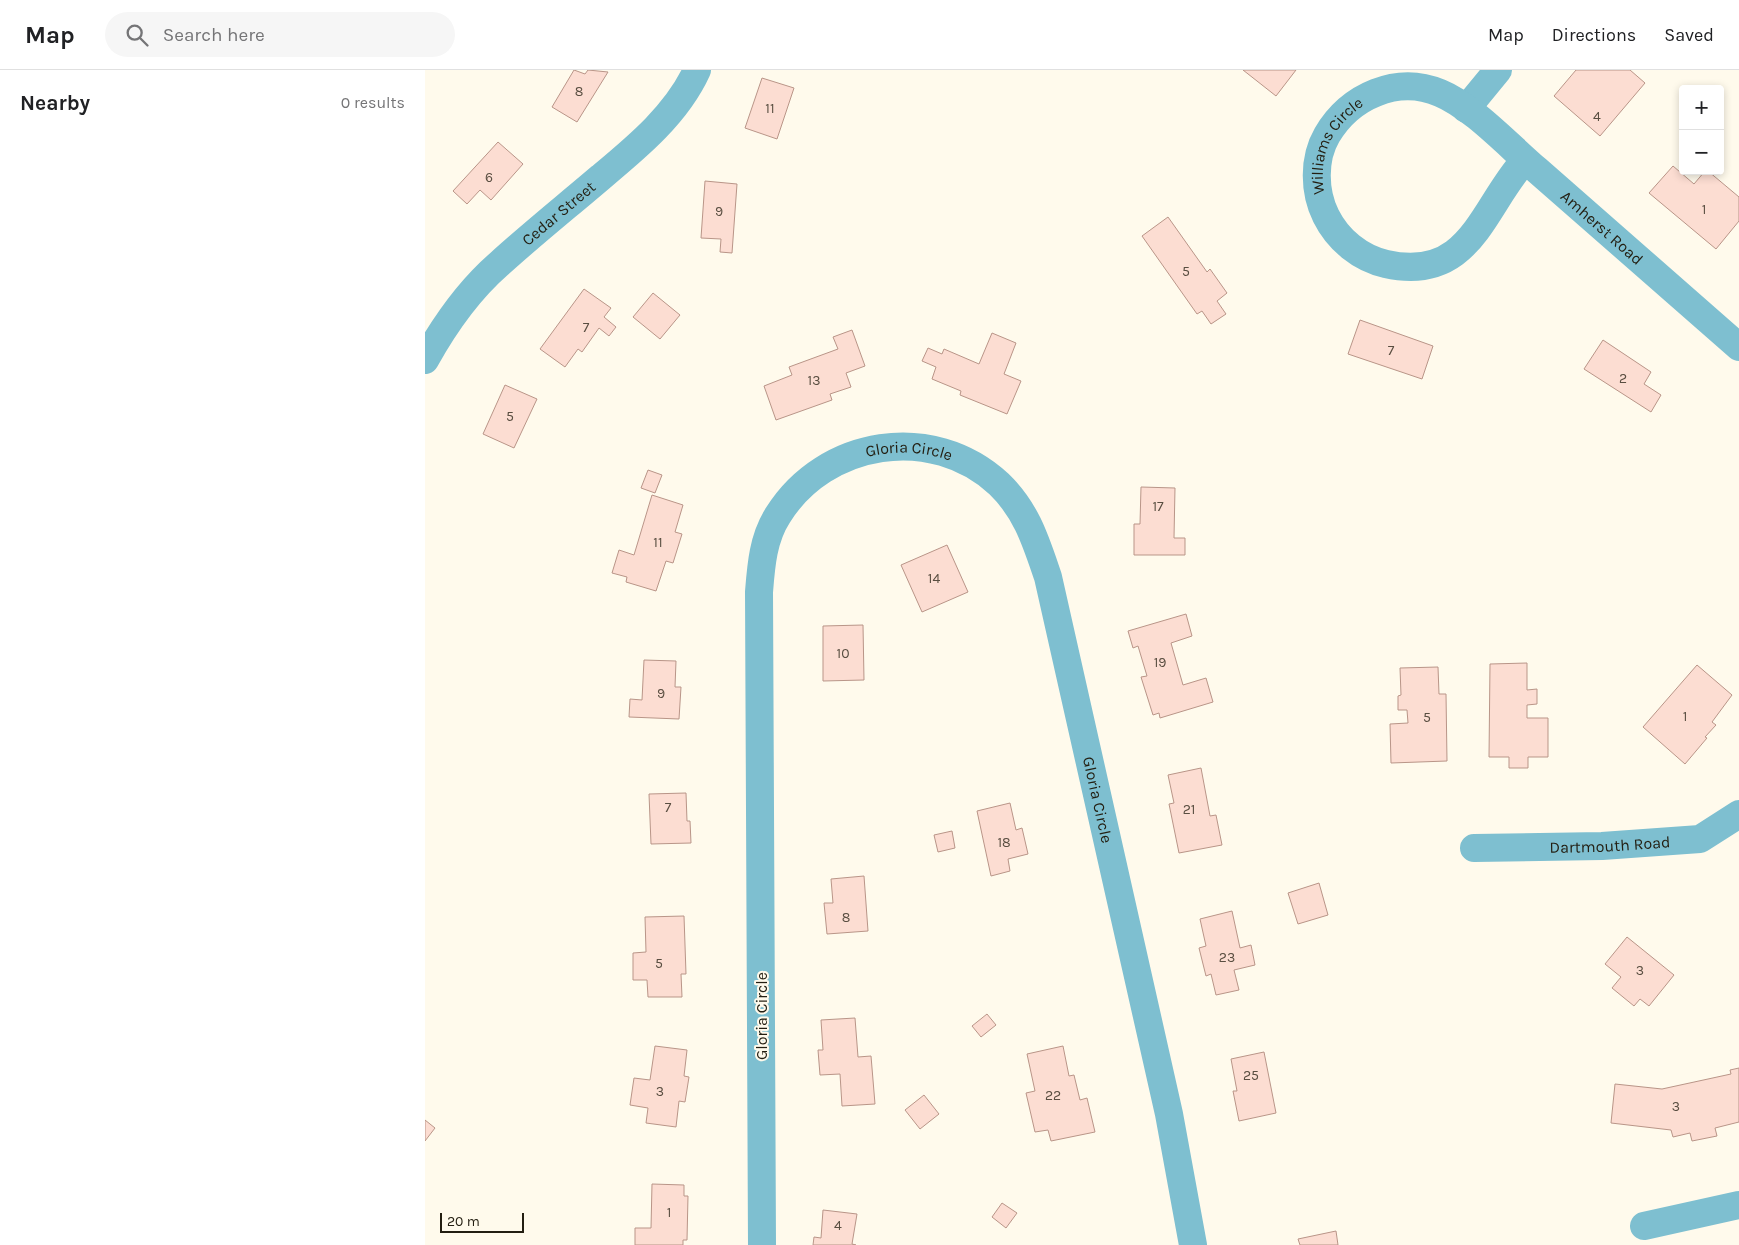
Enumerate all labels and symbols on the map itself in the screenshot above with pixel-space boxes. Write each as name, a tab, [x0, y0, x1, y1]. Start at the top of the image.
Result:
house number: 8	[575, 83, 583, 100]
street label: Williams Circle	[1308, 93, 1366, 196]
house number: 11	[765, 100, 775, 117]
house number: 4	[1593, 108, 1601, 125]
house number: 6	[485, 169, 493, 186]
street label: Cedar Street	[518, 177, 599, 250]
street label: Amherst Road	[1557, 187, 1647, 269]
house number: 1	[1702, 201, 1706, 218]
house number: 9	[715, 203, 723, 220]
house number: 5	[1182, 263, 1190, 280]
house number: 7	[583, 319, 590, 336]
house number: 7	[1388, 342, 1395, 359]
house number: 2	[1619, 370, 1627, 387]
house number: 13	[808, 372, 820, 389]
house number: 5	[506, 408, 514, 425]
street label: Gloria Circle	[863, 437, 955, 465]
house number: 17	[1152, 498, 1164, 515]
house number: 11	[653, 534, 663, 551]
house number: 14	[928, 570, 940, 587]
house number: 10	[837, 645, 849, 662]
house number: 19	[1154, 654, 1166, 671]
house number: 9	[657, 685, 665, 702]
house number: 1	[1683, 708, 1687, 725]
house number: 5	[1423, 709, 1431, 726]
street label: Gloria Circle	[1079, 755, 1117, 845]
house number: 7	[665, 799, 672, 816]
house number: 21	[1183, 801, 1195, 818]
street label: Dartmouth Road	[1549, 832, 1671, 857]
house number: 18	[997, 834, 1011, 851]
house number: 8	[842, 909, 850, 926]
house number: 23	[1219, 949, 1235, 966]
house number: 5	[655, 955, 663, 972]
house number: 3	[1636, 962, 1644, 979]
street label: Gloria Circle	[752, 972, 771, 1060]
house number: 25	[1243, 1067, 1259, 1084]
house number: 3	[656, 1083, 664, 1100]
house number: 22	[1045, 1087, 1061, 1104]
house number: 3	[1672, 1098, 1680, 1115]
house number: 1	[667, 1204, 671, 1221]
scale bar	[440, 1210, 524, 1233]
house number: 4	[834, 1217, 842, 1234]

